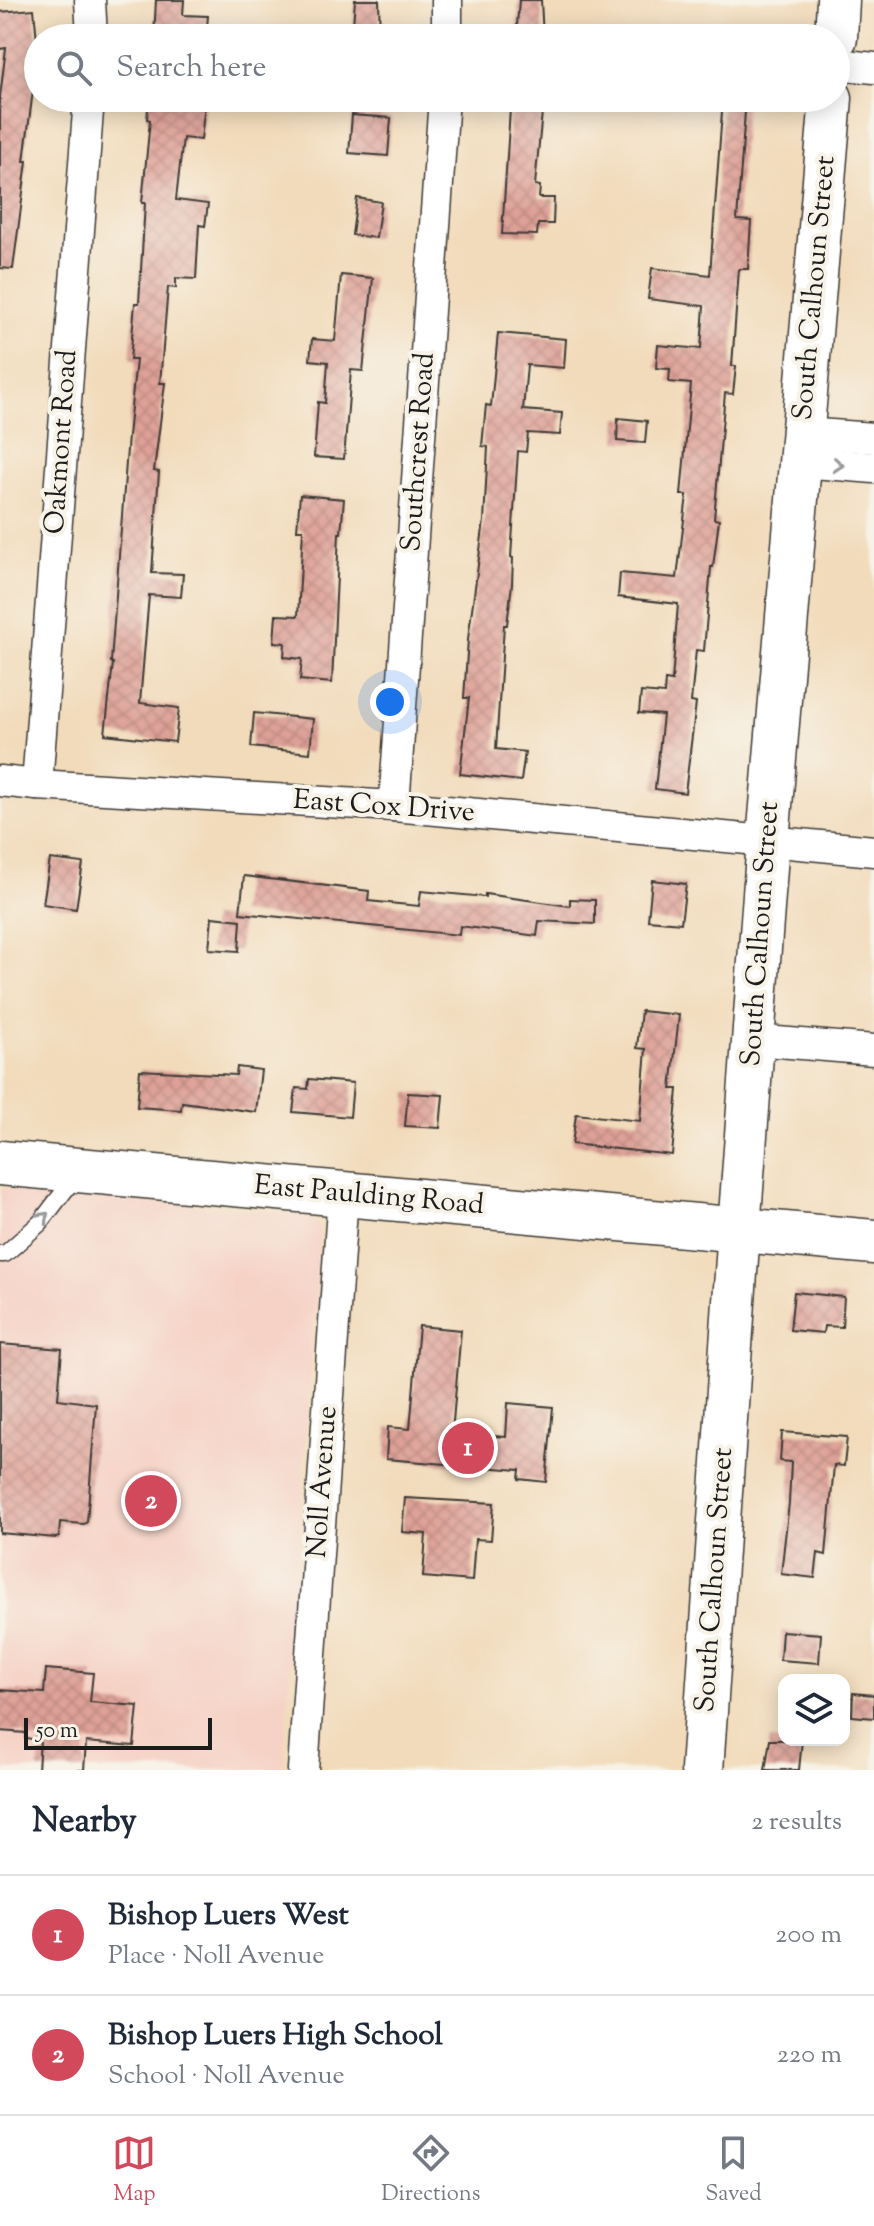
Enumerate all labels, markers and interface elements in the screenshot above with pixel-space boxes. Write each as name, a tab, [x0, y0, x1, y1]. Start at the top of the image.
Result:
search box	[24, 24, 850, 112]
icon: search	[52, 46, 96, 90]
text: Search here	[116, 47, 266, 90]
street label: South Calhoun Street	[784, 154, 847, 422]
street label: Oakmont Road	[36, 348, 88, 536]
street label: Southcrest Road	[392, 351, 446, 553]
one-way arrow	[831, 456, 844, 473]
your location	[370, 682, 410, 722]
street label: East Cox Drive	[292, 781, 476, 833]
street label: South Calhoun Street	[732, 800, 790, 1068]
street label: East Paulding Road	[252, 1166, 486, 1226]
one-way arrow	[35, 1212, 50, 1226]
street label: Noll Avenue	[298, 1405, 348, 1559]
pin: 1	[442, 1418, 494, 1478]
street label: South Calhoun Street	[686, 1446, 744, 1714]
pin: 2	[125, 1471, 177, 1531]
map controls	[778, 1674, 850, 1746]
button: layers	[778, 1674, 850, 1746]
scale bar	[24, 1714, 212, 1750]
text: 50 m	[36, 1716, 78, 1748]
text: Nearby	[32, 1798, 137, 1847]
text: 2 results	[751, 1804, 842, 1841]
text: Bishop Luers West	[108, 1895, 349, 1938]
text: 1	[54, 1917, 62, 1954]
text: 200 m	[775, 1917, 842, 1954]
text: Place · Noll Avenue	[108, 1938, 324, 1975]
text: Bishop Luers High School	[108, 2015, 443, 2058]
text: 2	[52, 2037, 64, 2074]
text: 220 m	[777, 2037, 842, 2074]
text: School · Noll Avenue	[108, 2058, 345, 2095]
tab: Map	[112, 2131, 156, 2211]
tab: Directions	[381, 2131, 480, 2211]
tab: Saved	[705, 2131, 762, 2211]

